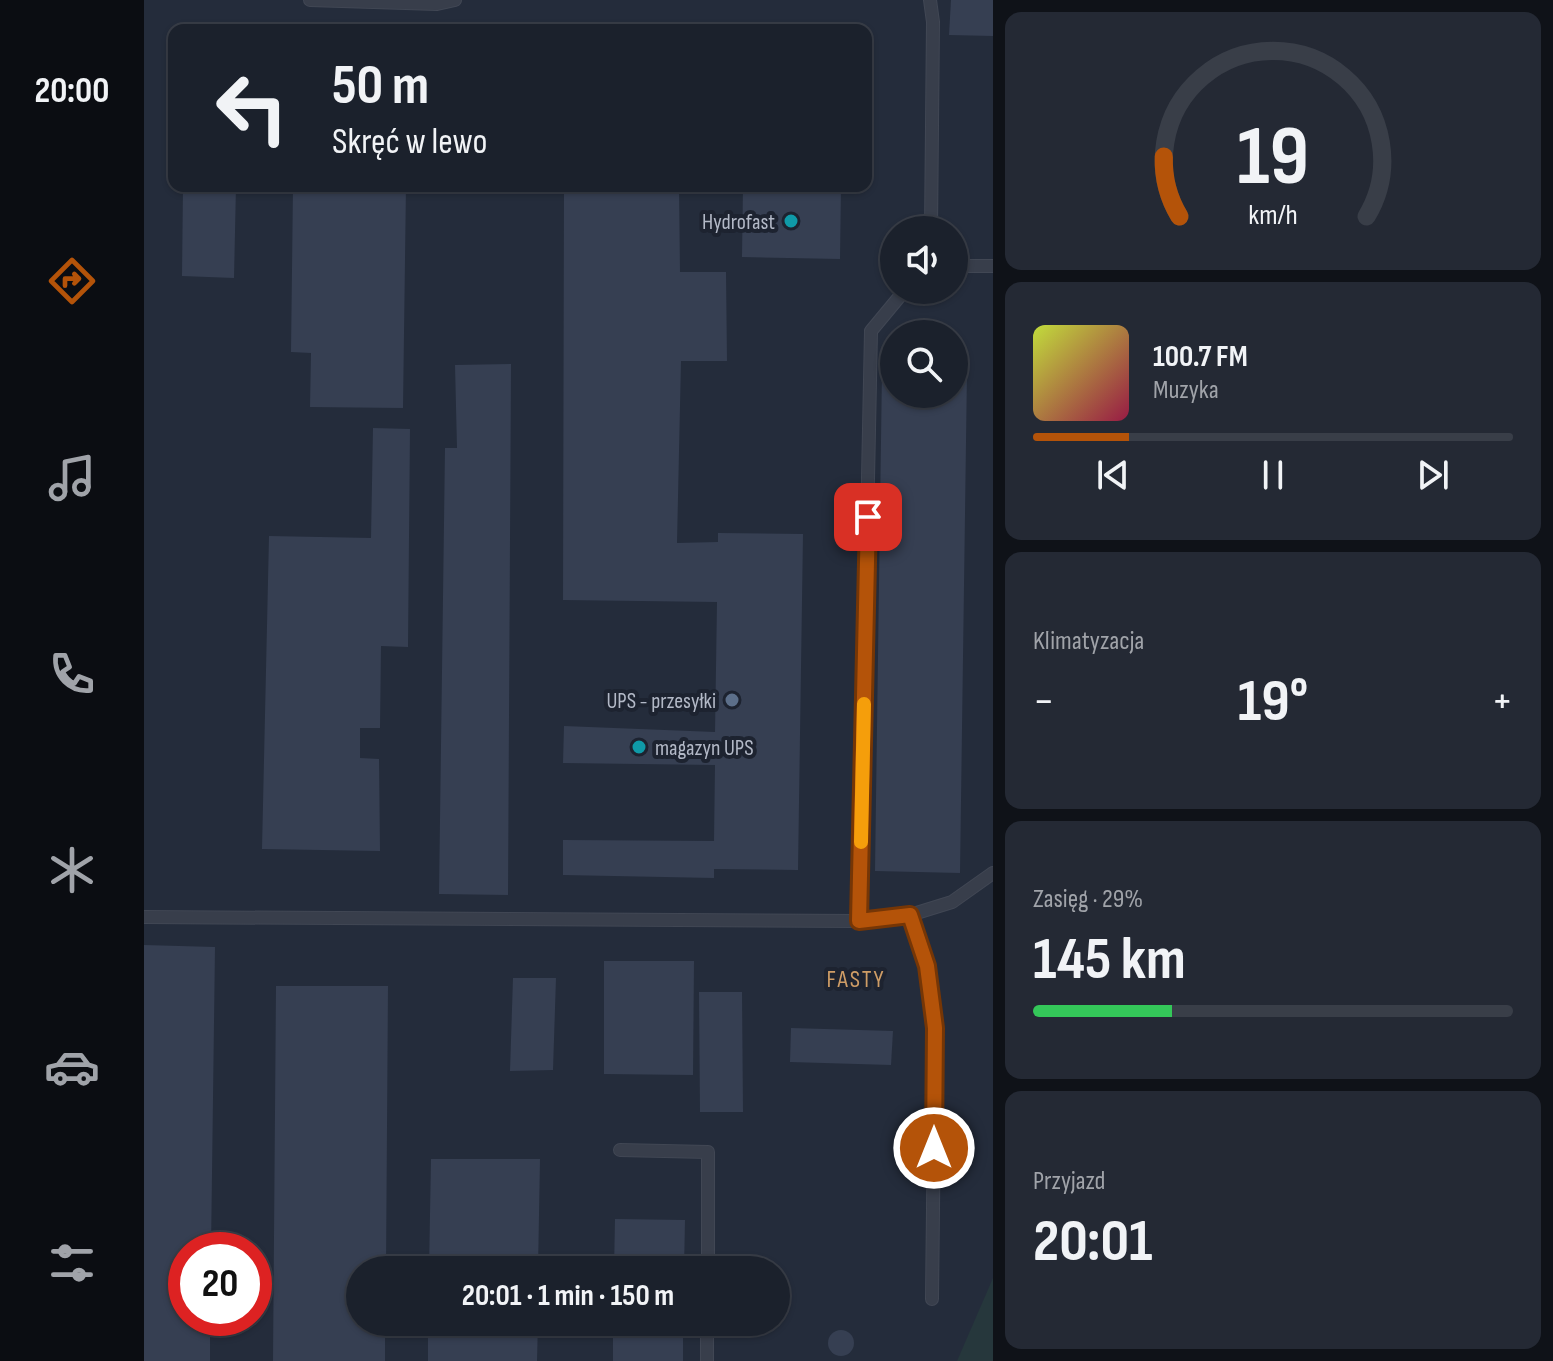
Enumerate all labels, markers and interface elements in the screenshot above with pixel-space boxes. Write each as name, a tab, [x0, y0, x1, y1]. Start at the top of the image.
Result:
text: 50 m	[332, 53, 429, 120]
icon: left	[200, 56, 304, 160]
text: 20:00	[35, 70, 109, 113]
text: 19	[1237, 107, 1309, 207]
text: Skręć w lewo	[332, 121, 487, 164]
text: km/h	[1248, 198, 1298, 233]
place label: Hydrofast	[702, 209, 775, 236]
marker: Hydrofast	[782, 212, 800, 230]
map controls	[880, 216, 968, 408]
button: sound	[880, 216, 968, 304]
icon: directions	[44, 253, 100, 309]
button: search	[880, 320, 968, 408]
text: 100.7 FM	[1153, 339, 1248, 375]
text: Muzyka	[1153, 375, 1219, 406]
icon: music	[44, 450, 100, 506]
icon: previous	[1091, 453, 1135, 497]
icon: pause	[1251, 453, 1295, 497]
icon: next	[1411, 453, 1455, 497]
pin	[834, 483, 902, 551]
icon: arrive	[846, 495, 890, 539]
text: Klimatyzacja	[1033, 626, 1144, 657]
icon: phone	[44, 646, 100, 702]
text: 19°	[1238, 666, 1308, 738]
text: −	[1033, 675, 1055, 728]
text: +	[1491, 675, 1513, 728]
place label: UPS - przesyłki	[606, 688, 716, 715]
marker: UPS - przesyłki	[723, 691, 741, 709]
place label: magazyn UPS	[655, 735, 754, 762]
marker: magazyn UPS	[630, 738, 648, 756]
icon: climate	[44, 842, 100, 898]
text: Zasięg · 29%	[1033, 884, 1143, 915]
text: 145 km	[1033, 924, 1186, 996]
district label: FASTY	[826, 965, 886, 994]
icon: car	[44, 1039, 100, 1095]
position arrow	[892, 1106, 976, 1190]
text: Przyjazd	[1033, 1166, 1105, 1197]
text: 20:01	[1033, 1206, 1153, 1278]
speed limit sign: 20	[168, 1232, 272, 1336]
icon: filters	[44, 1235, 100, 1291]
text: 20:01 · 1 min · 150 m	[462, 1278, 674, 1314]

